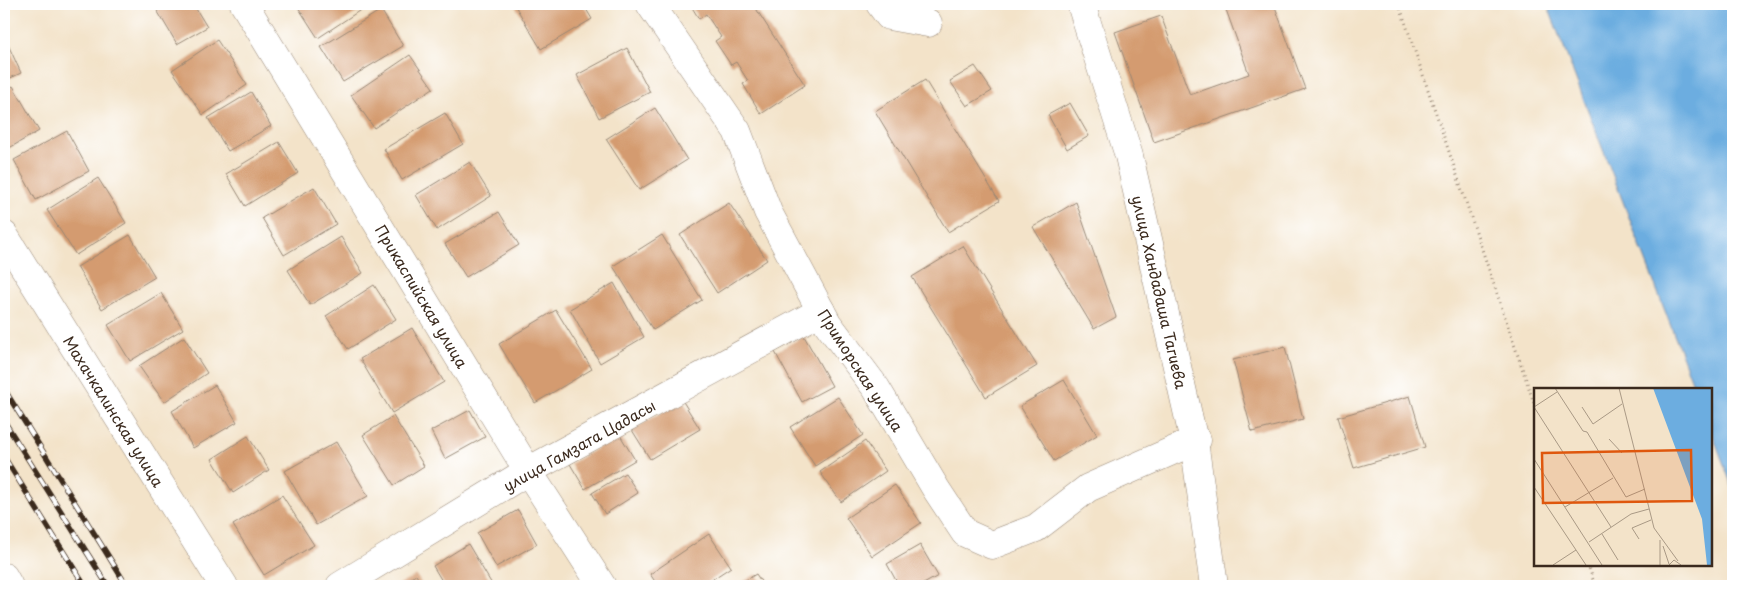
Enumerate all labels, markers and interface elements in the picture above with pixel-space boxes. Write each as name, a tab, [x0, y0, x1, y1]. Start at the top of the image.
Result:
street label: улица Хандадаша Тагиева	[1127, 193, 1194, 392]
street label: Прикаспийская улица	[370, 220, 474, 373]
street label: Приморская улица	[813, 304, 910, 436]
street label: Махачкалинская улица	[58, 331, 170, 492]
inset map	[1534, 388, 1712, 565]
street label: улица Гамзата Цадасы	[499, 393, 659, 497]

